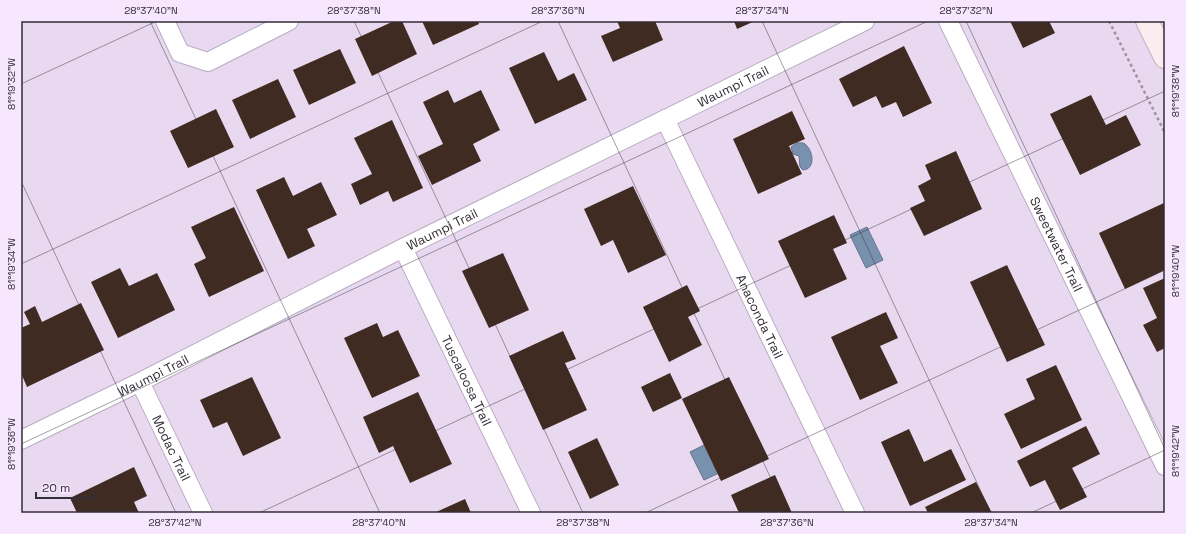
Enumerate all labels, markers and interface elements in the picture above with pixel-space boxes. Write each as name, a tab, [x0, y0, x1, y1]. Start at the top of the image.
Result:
text: 28°37'40"N	[124, 4, 178, 17]
text: 28°37'38"N	[327, 4, 381, 17]
text: 28°37'36"N	[531, 4, 585, 17]
text: 28°37'34"N	[735, 4, 789, 17]
text: 28°37'32"N	[939, 4, 993, 17]
text: 81°19'32"W	[5, 58, 18, 110]
street label: Waumpi Trail	[694, 61, 771, 111]
text: 81°19'38"W	[1169, 65, 1182, 117]
street label: Sweetwater Trail	[1026, 194, 1087, 294]
street label: Waumpi Trail	[403, 204, 481, 254]
text: 81°19'34"W	[5, 238, 18, 290]
text: 81°19'40"W	[1169, 245, 1182, 297]
street label: Anaconda Trail	[733, 271, 788, 361]
street label: Tuscaloosa Trail	[438, 332, 496, 428]
street label: Waumpi Trail	[115, 350, 191, 400]
street label: Modac Trail	[149, 412, 195, 483]
text: 81°19'36"W	[5, 418, 18, 470]
text: 81°19'42"W	[1169, 425, 1182, 477]
scale bar	[36, 474, 96, 500]
text: 20 m	[42, 480, 70, 496]
text: 28°37'42"N	[148, 516, 202, 529]
text: 28°37'40"N	[352, 516, 406, 529]
text: 28°37'38"N	[556, 516, 610, 529]
text: 28°37'36"N	[760, 516, 814, 529]
text: 28°37'34"N	[964, 516, 1018, 529]

